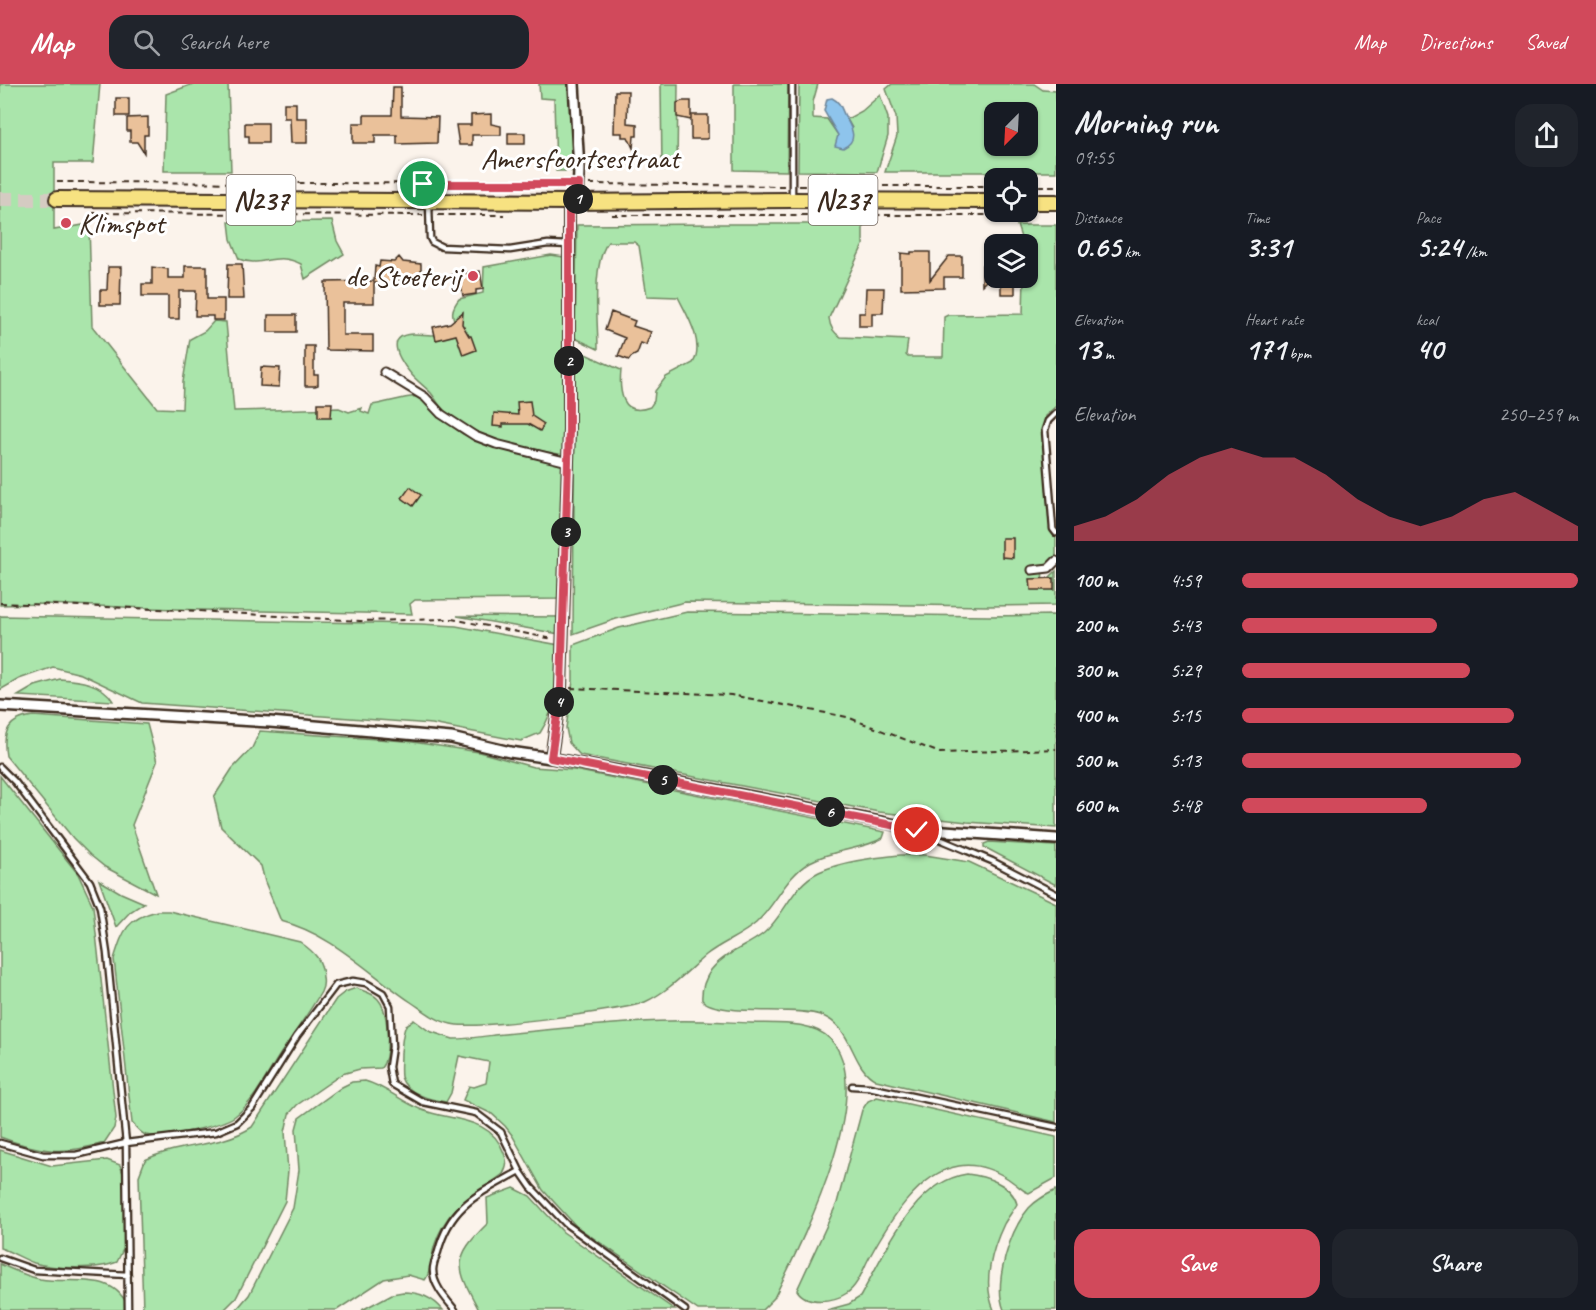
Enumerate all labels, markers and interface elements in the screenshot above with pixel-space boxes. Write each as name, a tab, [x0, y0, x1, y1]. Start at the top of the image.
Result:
search box	[109, 15, 529, 69]
text: Map	[30, 25, 73, 60]
icon: search	[130, 26, 163, 59]
text: Search here	[178, 28, 268, 56]
text: Map	[1354, 29, 1386, 55]
text: Directions	[1419, 29, 1492, 55]
text: Saved	[1525, 29, 1566, 55]
text: Morning run	[1074, 101, 1218, 143]
north arrow	[984, 102, 1038, 156]
map controls	[984, 102, 1038, 288]
button: share	[1515, 104, 1578, 167]
street label: Amersfoortsestraat	[481, 139, 682, 177]
text: 09:55	[1074, 145, 1114, 170]
pin	[397, 158, 448, 209]
icon: arrive	[406, 167, 439, 200]
button: locate	[984, 168, 1038, 222]
road number: N237	[226, 175, 296, 225]
road number: N237	[808, 175, 878, 225]
pin: 1	[563, 184, 593, 214]
text: 1	[574, 189, 582, 209]
place label: Klimspot	[78, 204, 167, 242]
text: Distance	[1074, 208, 1122, 228]
text: Time	[1245, 208, 1269, 228]
text: Pace	[1416, 208, 1441, 228]
marker: Klimspot	[59, 216, 73, 230]
text: 0.65	[1074, 228, 1121, 266]
text: 3:31	[1245, 228, 1291, 266]
text: 5:24	[1416, 228, 1462, 266]
button: layers	[984, 234, 1038, 288]
text: km	[1121, 242, 1140, 262]
text: /km	[1462, 242, 1487, 262]
place label: de Stoeterij	[345, 257, 465, 295]
marker: de Stoeterij	[466, 269, 480, 283]
text: Elevation	[1074, 310, 1123, 330]
text: Heart rate	[1245, 310, 1303, 330]
text: kcal	[1416, 310, 1437, 330]
text: 13	[1074, 330, 1101, 368]
text: 171	[1245, 330, 1285, 368]
text: 40	[1416, 330, 1443, 368]
text: m	[1101, 344, 1114, 364]
text: bpm	[1285, 344, 1311, 364]
pin: 2	[554, 346, 584, 376]
text: 2	[565, 351, 573, 371]
text: Elevation	[1074, 402, 1136, 427]
text: 250–259 m	[1499, 402, 1578, 427]
pin: 3	[551, 517, 581, 547]
text: 3	[562, 522, 570, 542]
text: 100 m	[1074, 568, 1117, 593]
text: 4:59	[1170, 568, 1201, 593]
text: 200 m	[1074, 613, 1117, 638]
text: 5:43	[1170, 613, 1201, 638]
text: 300 m	[1074, 658, 1117, 683]
text: 5:29	[1170, 658, 1201, 683]
pin: 4	[544, 687, 574, 717]
text: 4	[555, 692, 563, 712]
text: 400 m	[1074, 703, 1117, 728]
text: 5:15	[1170, 703, 1201, 728]
text: 500 m	[1074, 748, 1117, 773]
text: 5:13	[1170, 748, 1201, 773]
pin: 5	[648, 765, 678, 795]
text: 5	[660, 770, 666, 790]
text: 600 m	[1074, 793, 1118, 818]
text: 5:48	[1170, 793, 1201, 818]
pin: 6	[815, 797, 845, 827]
text: 6	[826, 802, 834, 822]
pin	[891, 804, 942, 855]
icon: check	[900, 813, 933, 846]
button: Save	[1074, 1229, 1320, 1298]
button: Share	[1332, 1229, 1578, 1298]

